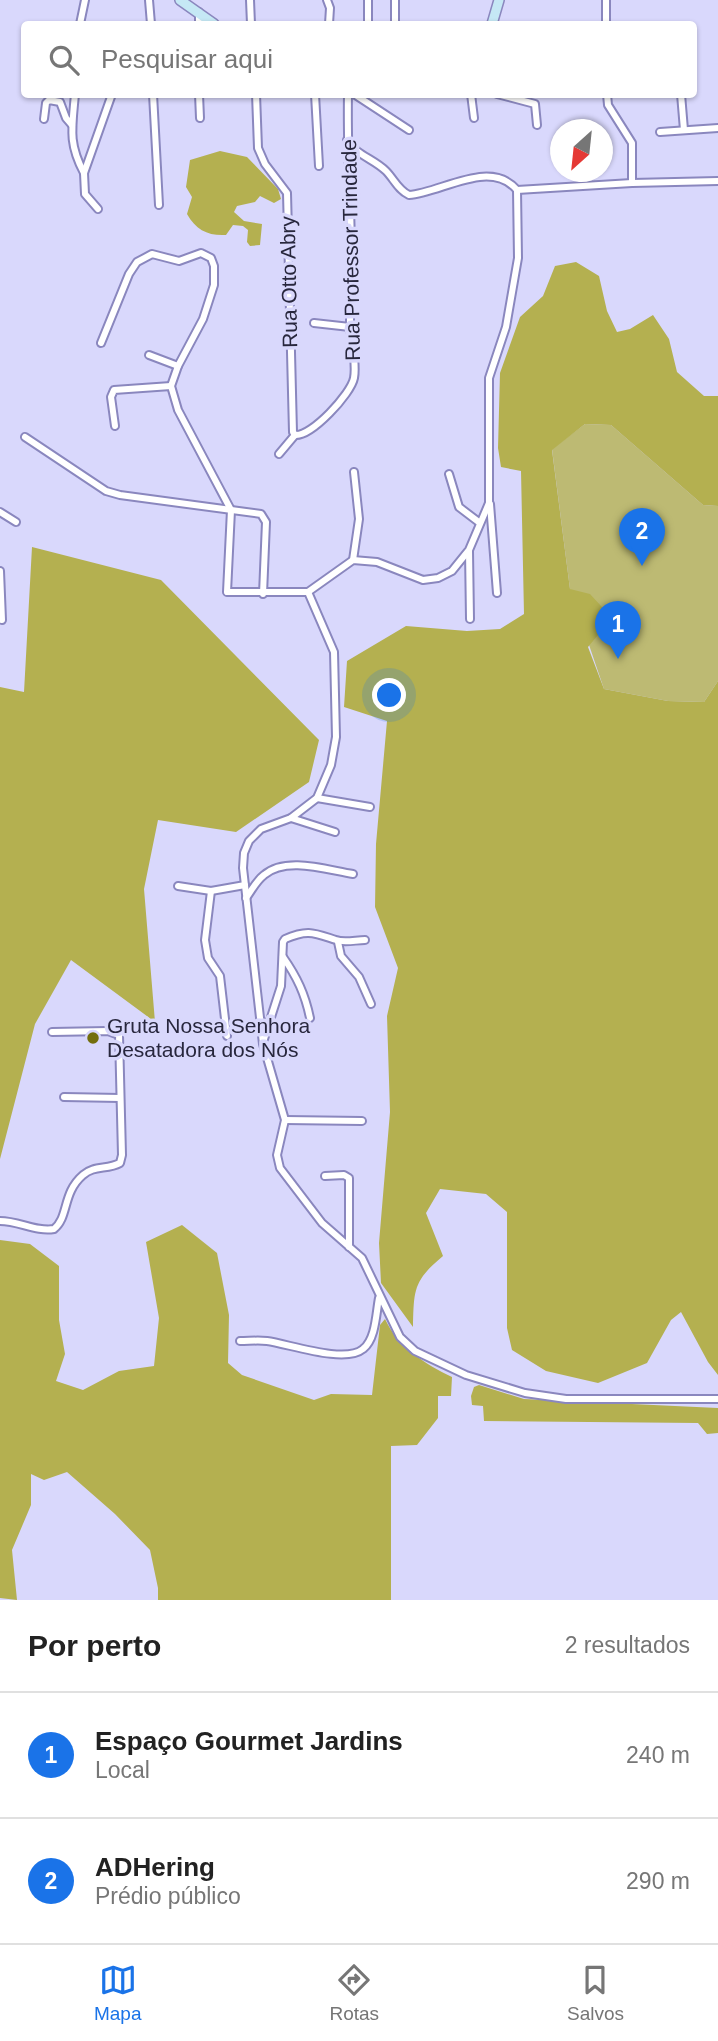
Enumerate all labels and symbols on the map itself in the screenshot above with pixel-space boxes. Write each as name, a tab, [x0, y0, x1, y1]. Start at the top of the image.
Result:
north arrow	[550, 119, 613, 182]
street label: Rua Professor Trindade	[337, 139, 364, 361]
street label: Rua Otto Abry	[276, 215, 301, 348]
pin: 2	[619, 508, 665, 566]
pin: 1	[595, 601, 641, 659]
your location	[372, 678, 406, 712]
place label: Gruta Nossa Senhora Desatadora dos Nós	[107, 1014, 310, 1061]
marker: Gruta Nossa Senhora Desatadora dos Nós	[85, 1030, 101, 1046]

